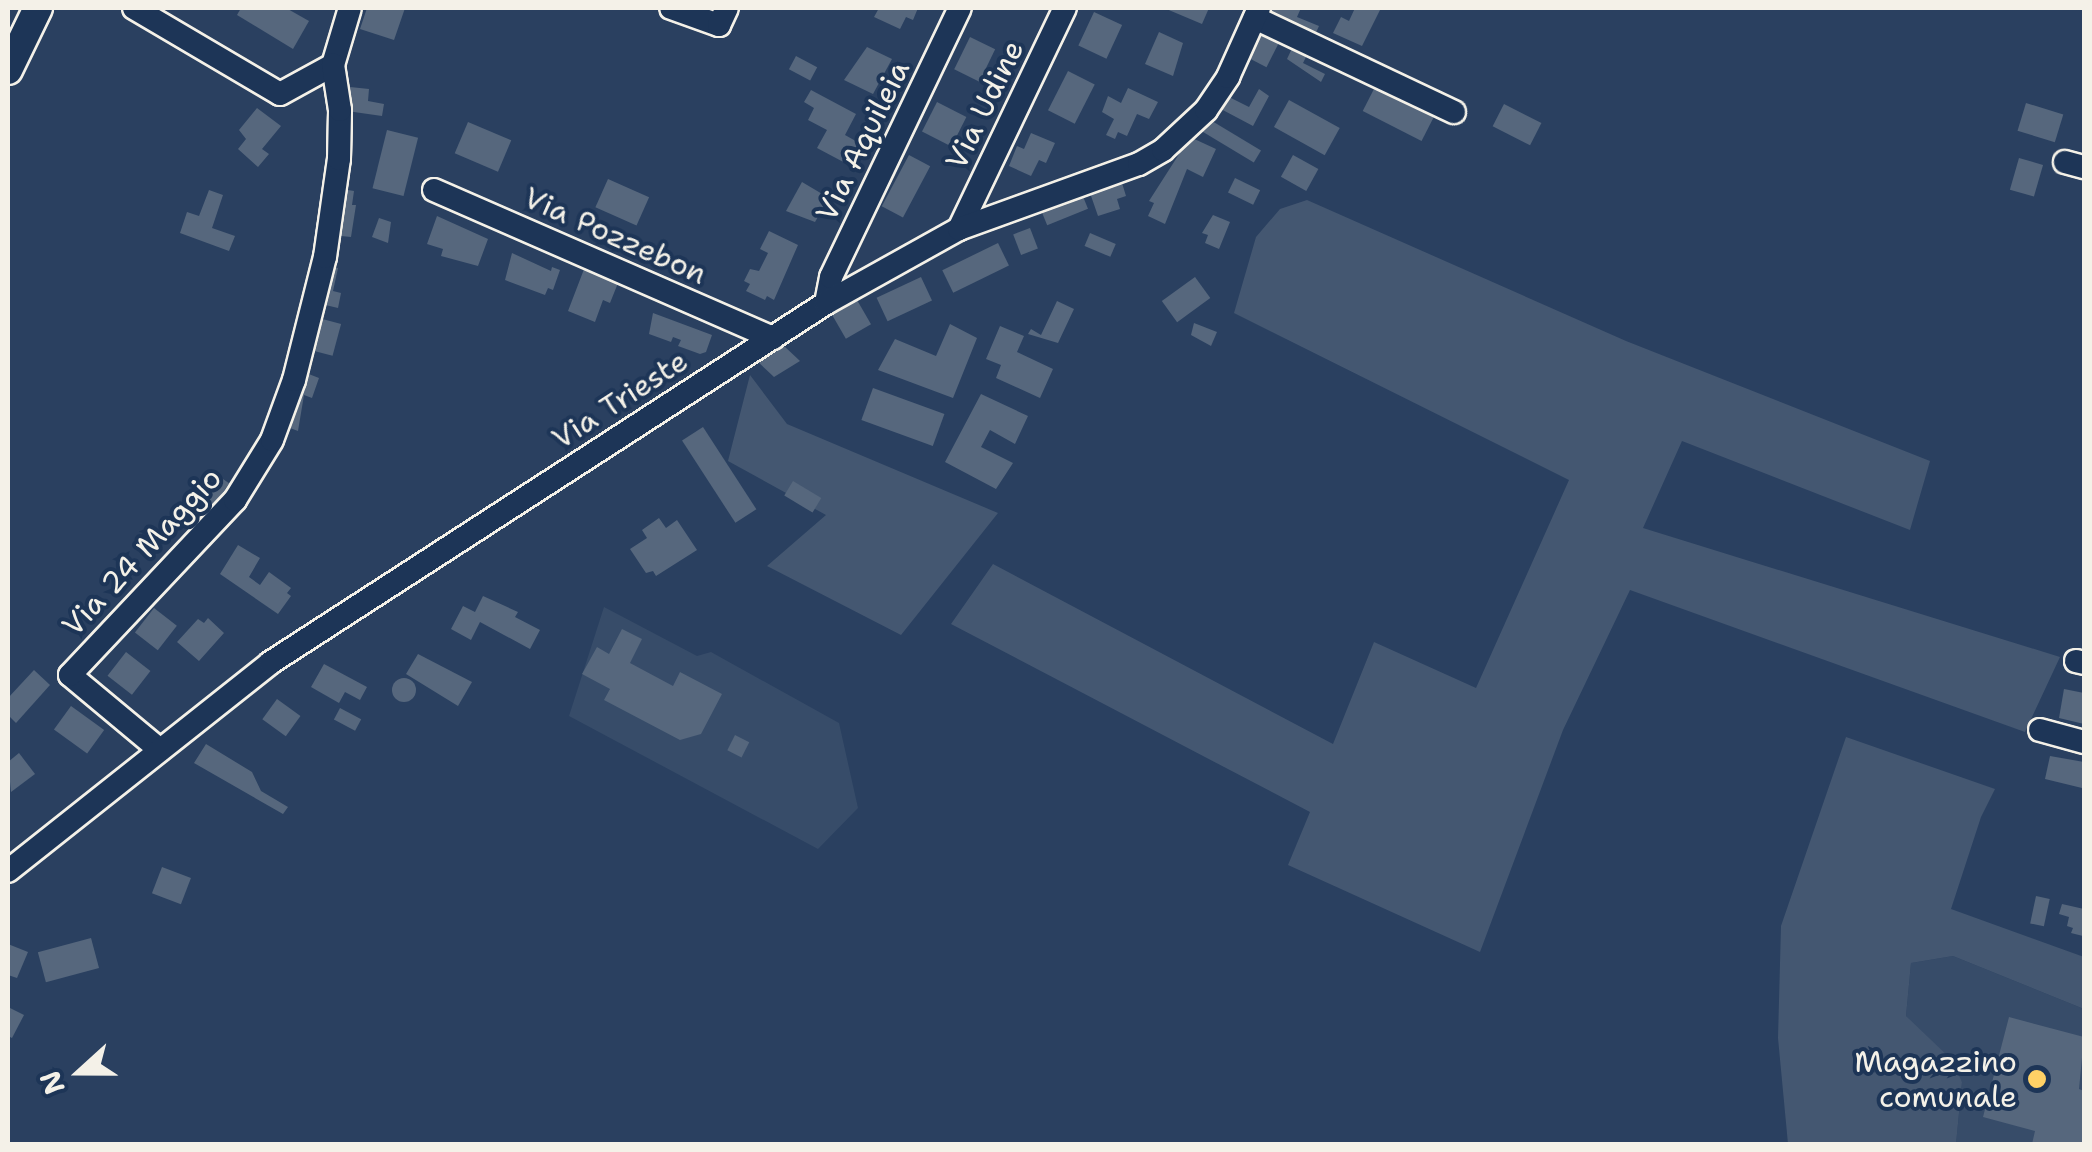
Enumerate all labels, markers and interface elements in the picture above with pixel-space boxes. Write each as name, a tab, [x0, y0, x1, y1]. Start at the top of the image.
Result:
street label: Via Udine	[938, 35, 1032, 175]
street label: Via Aquileia	[809, 55, 917, 227]
street label: Via Pozzebon	[518, 180, 712, 292]
street label: Via Trieste	[546, 343, 694, 457]
street label: Via 24 Maggio	[55, 460, 229, 644]
north arrow	[30, 1022, 130, 1122]
place label: Magazzino comunale	[1854, 1044, 2017, 1114]
text: N	[30, 1066, 74, 1100]
marker: Magazzino comunale	[2026, 1068, 2048, 1090]

